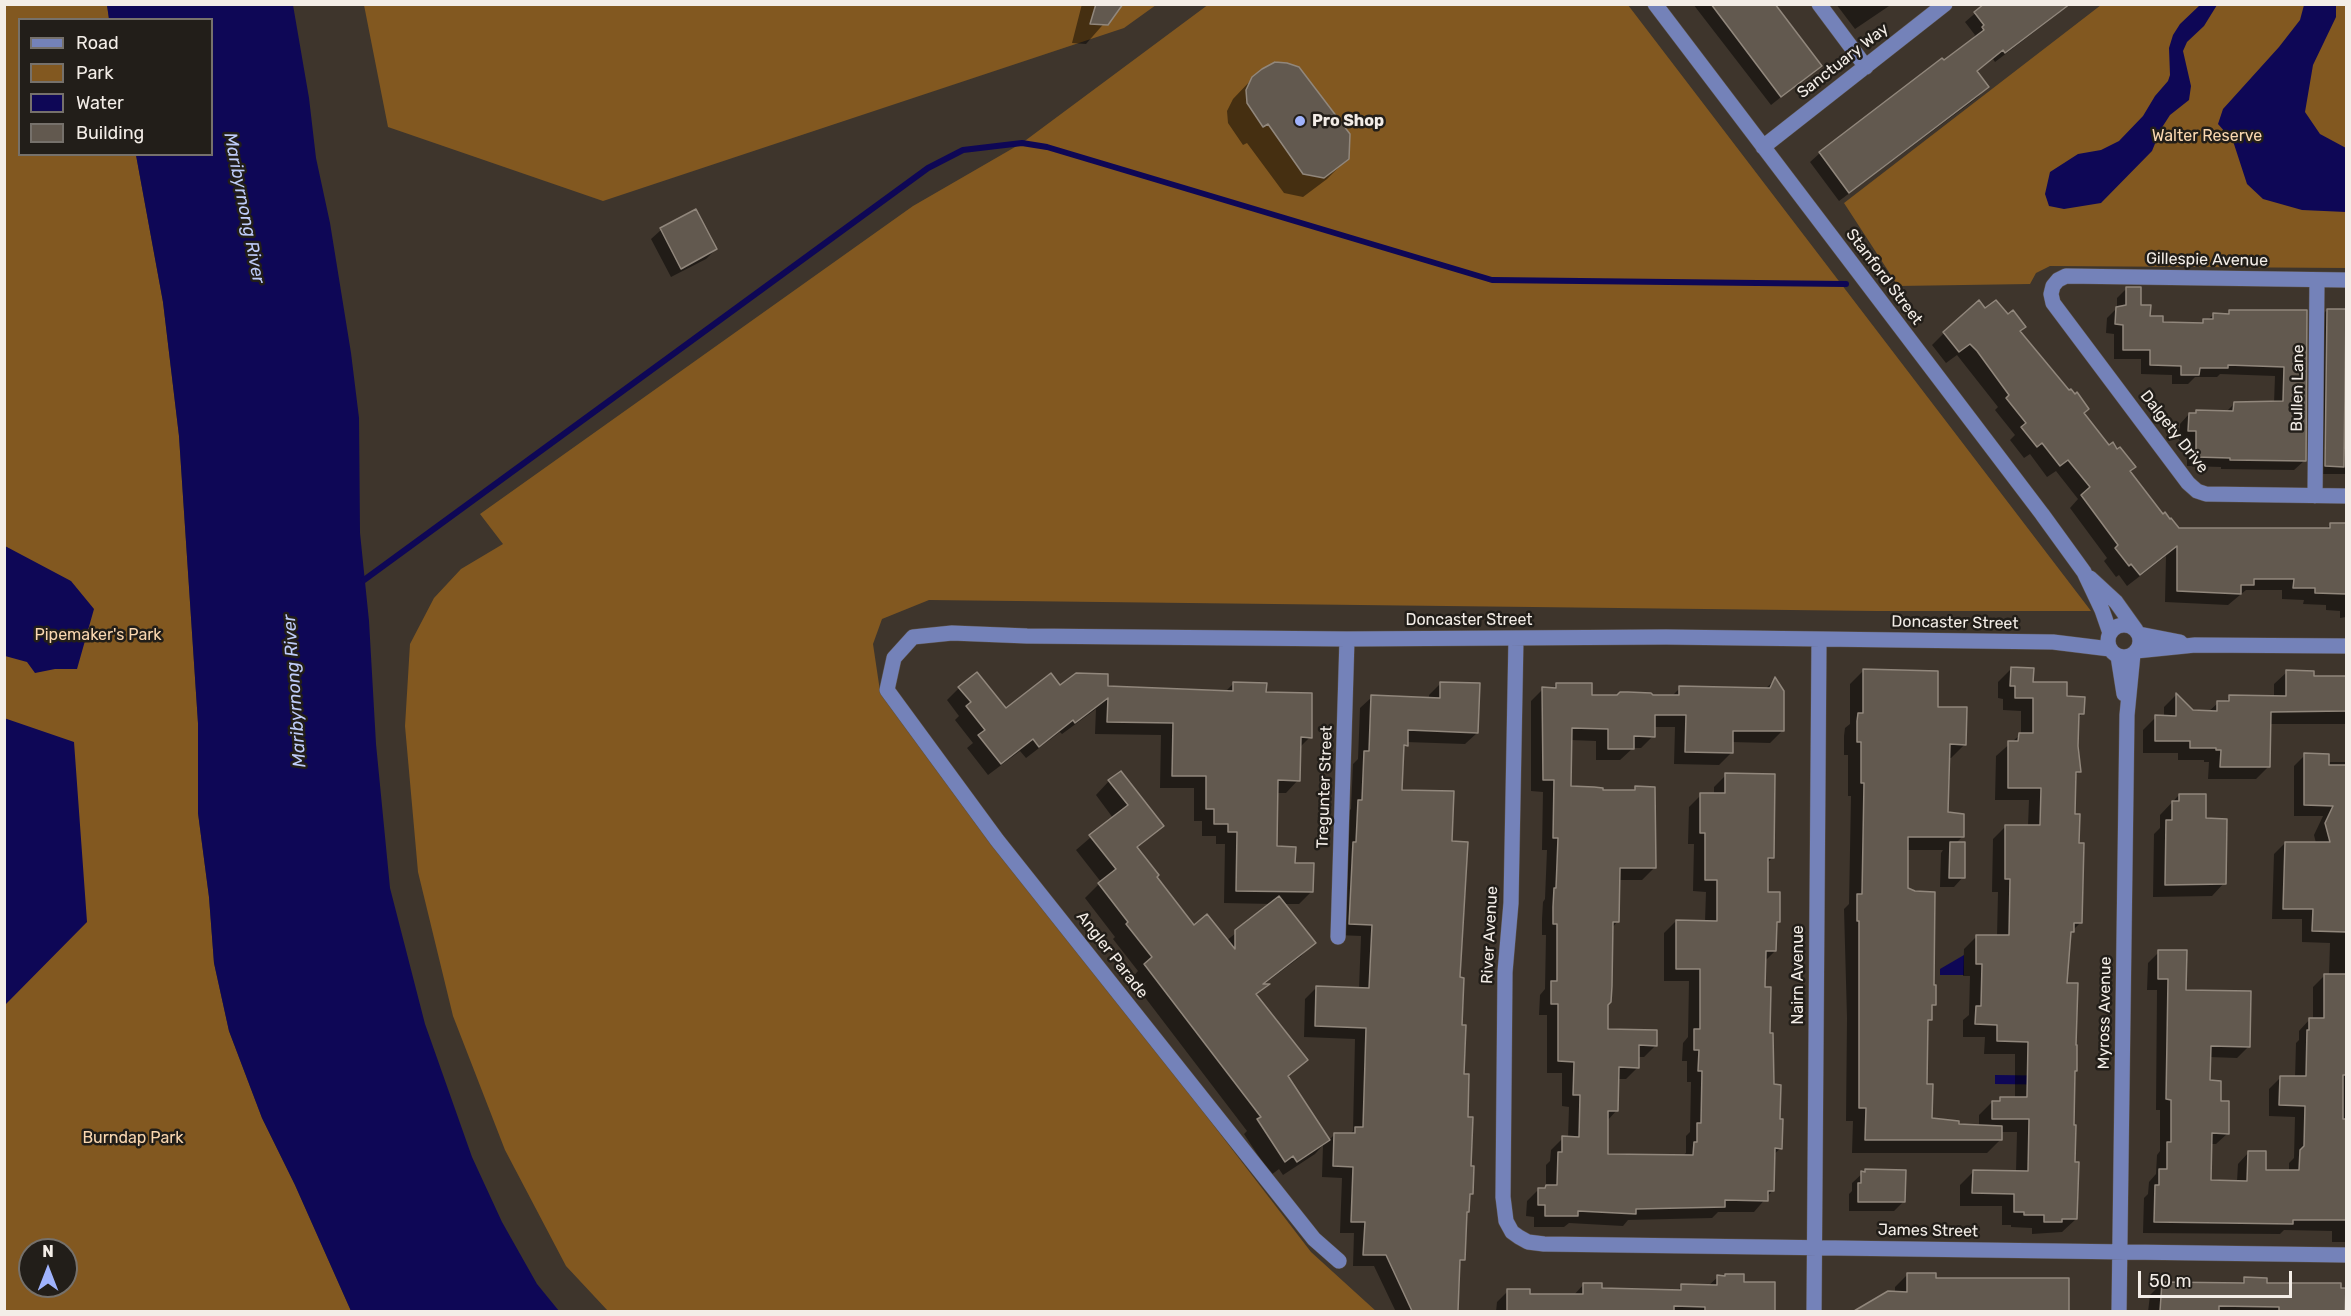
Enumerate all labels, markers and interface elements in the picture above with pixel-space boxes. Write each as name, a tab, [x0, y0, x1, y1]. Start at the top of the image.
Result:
legend	[18, 18, 213, 156]
street label: Sanctuary Way	[1793, 19, 1893, 103]
text: Road	[76, 32, 119, 54]
text: Park	[76, 62, 113, 84]
text: Water	[76, 92, 124, 114]
place label: Pro Shop	[1312, 111, 1384, 131]
marker: Pro Shop	[1293, 114, 1307, 128]
text: Building	[76, 122, 144, 144]
park label: Walter Reserve	[2152, 126, 2262, 146]
water label: Maribyrnong River	[219, 131, 269, 285]
street label: Stanford Street	[1842, 225, 1926, 329]
street label: Gillespie Avenue	[2146, 249, 2268, 271]
street label: Bullen Lane	[2288, 344, 2308, 432]
street label: Dalgety Drive	[2136, 387, 2212, 477]
street label: Doncaster Street	[1405, 610, 1533, 630]
street label: Doncaster Street	[1891, 612, 2019, 634]
water label: Maribyrnong River	[279, 614, 311, 768]
park label: Pipemaker's Park	[34, 625, 162, 645]
street label: Tregunter Street	[1313, 725, 1337, 849]
street label: River Avenue	[1478, 886, 1502, 984]
street label: Angler Parade	[1072, 908, 1152, 1002]
street label: Nairn Avenue	[1788, 925, 1808, 1025]
street label: Myross Avenue	[2094, 956, 2116, 1070]
park label: Burndap Park	[82, 1128, 184, 1148]
street label: James Street	[1878, 1221, 1978, 1241]
north arrow	[18, 1238, 78, 1298]
text: N	[42, 1242, 54, 1261]
scale bar	[2141, 1259, 2296, 1297]
text: 50 m	[2149, 1270, 2192, 1292]

